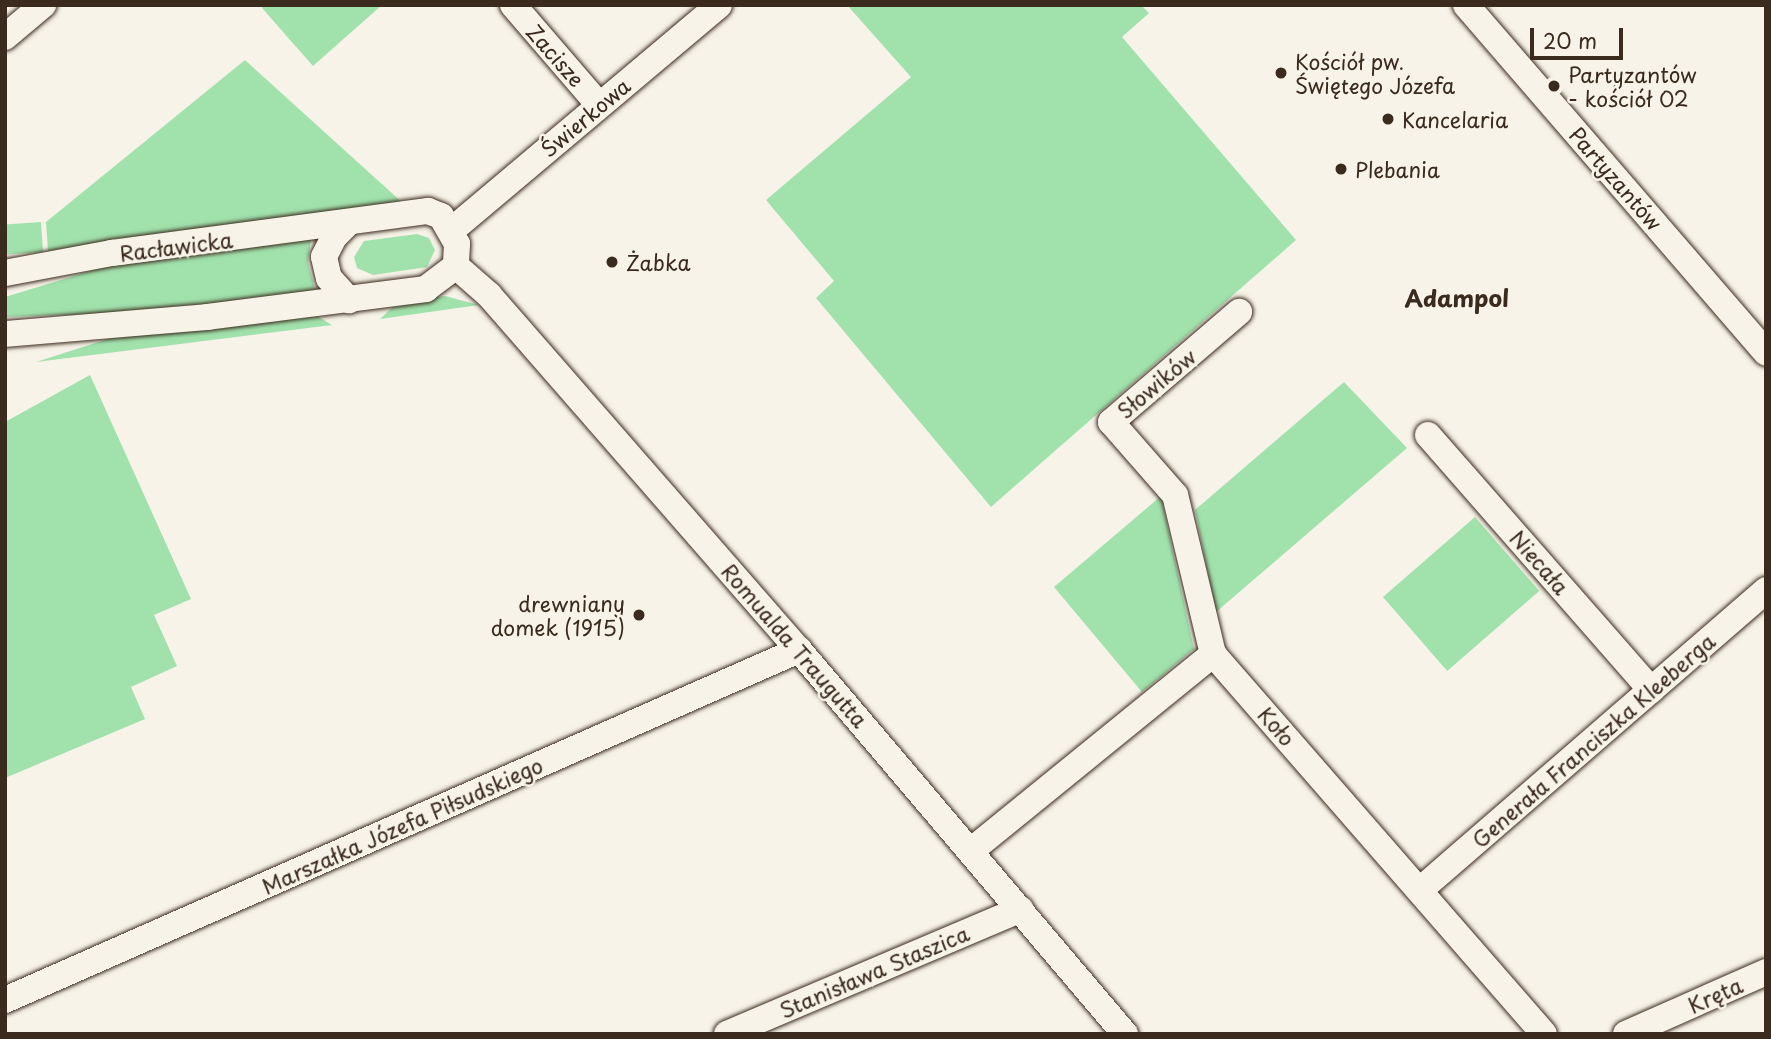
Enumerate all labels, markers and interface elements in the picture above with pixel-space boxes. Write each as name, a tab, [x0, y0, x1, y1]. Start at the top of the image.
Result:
scale bar	[1533, 14, 1626, 58]
street label: Zacisze	[522, 19, 590, 91]
text: 20 m	[1543, 24, 1597, 56]
place label: Kościół pw. Świętego Józefa	[1295, 48, 1456, 98]
place label: Partyzantów - kościół 02	[1568, 61, 1696, 111]
marker: Kościół pw. Świętego Józefa	[1273, 65, 1289, 81]
street label: Świerkowa	[535, 72, 635, 162]
marker: Partyzantów - kościół 02	[1546, 78, 1562, 94]
place label: Kancelaria	[1402, 106, 1508, 132]
marker: Kancelaria	[1380, 111, 1396, 127]
street label: Partyzantów	[1564, 121, 1668, 235]
place label: Plebania	[1355, 156, 1440, 182]
marker: Plebania	[1333, 161, 1349, 177]
street label: Racławicka	[118, 227, 234, 265]
place label: Żabka	[626, 249, 690, 275]
marker: Żabka	[604, 254, 620, 270]
district label: Adampol	[1405, 284, 1509, 312]
street label: Słowików	[1112, 343, 1200, 423]
street label: Niecała	[1505, 525, 1575, 599]
street label: Romualda Traugutta	[717, 558, 873, 732]
place label: drewniany domek (1915)	[490, 590, 625, 640]
marker: drewniany domek (1915)	[631, 607, 647, 623]
street label: Generała Franciszka Kleeberga	[1465, 626, 1721, 854]
street label: Koło	[1253, 701, 1301, 751]
street label: Marszałka Józefa Piłsudskiego	[257, 751, 547, 899]
street label: Stanisława Staszica	[776, 920, 972, 1022]
street label: Kręta	[1684, 972, 1746, 1018]

